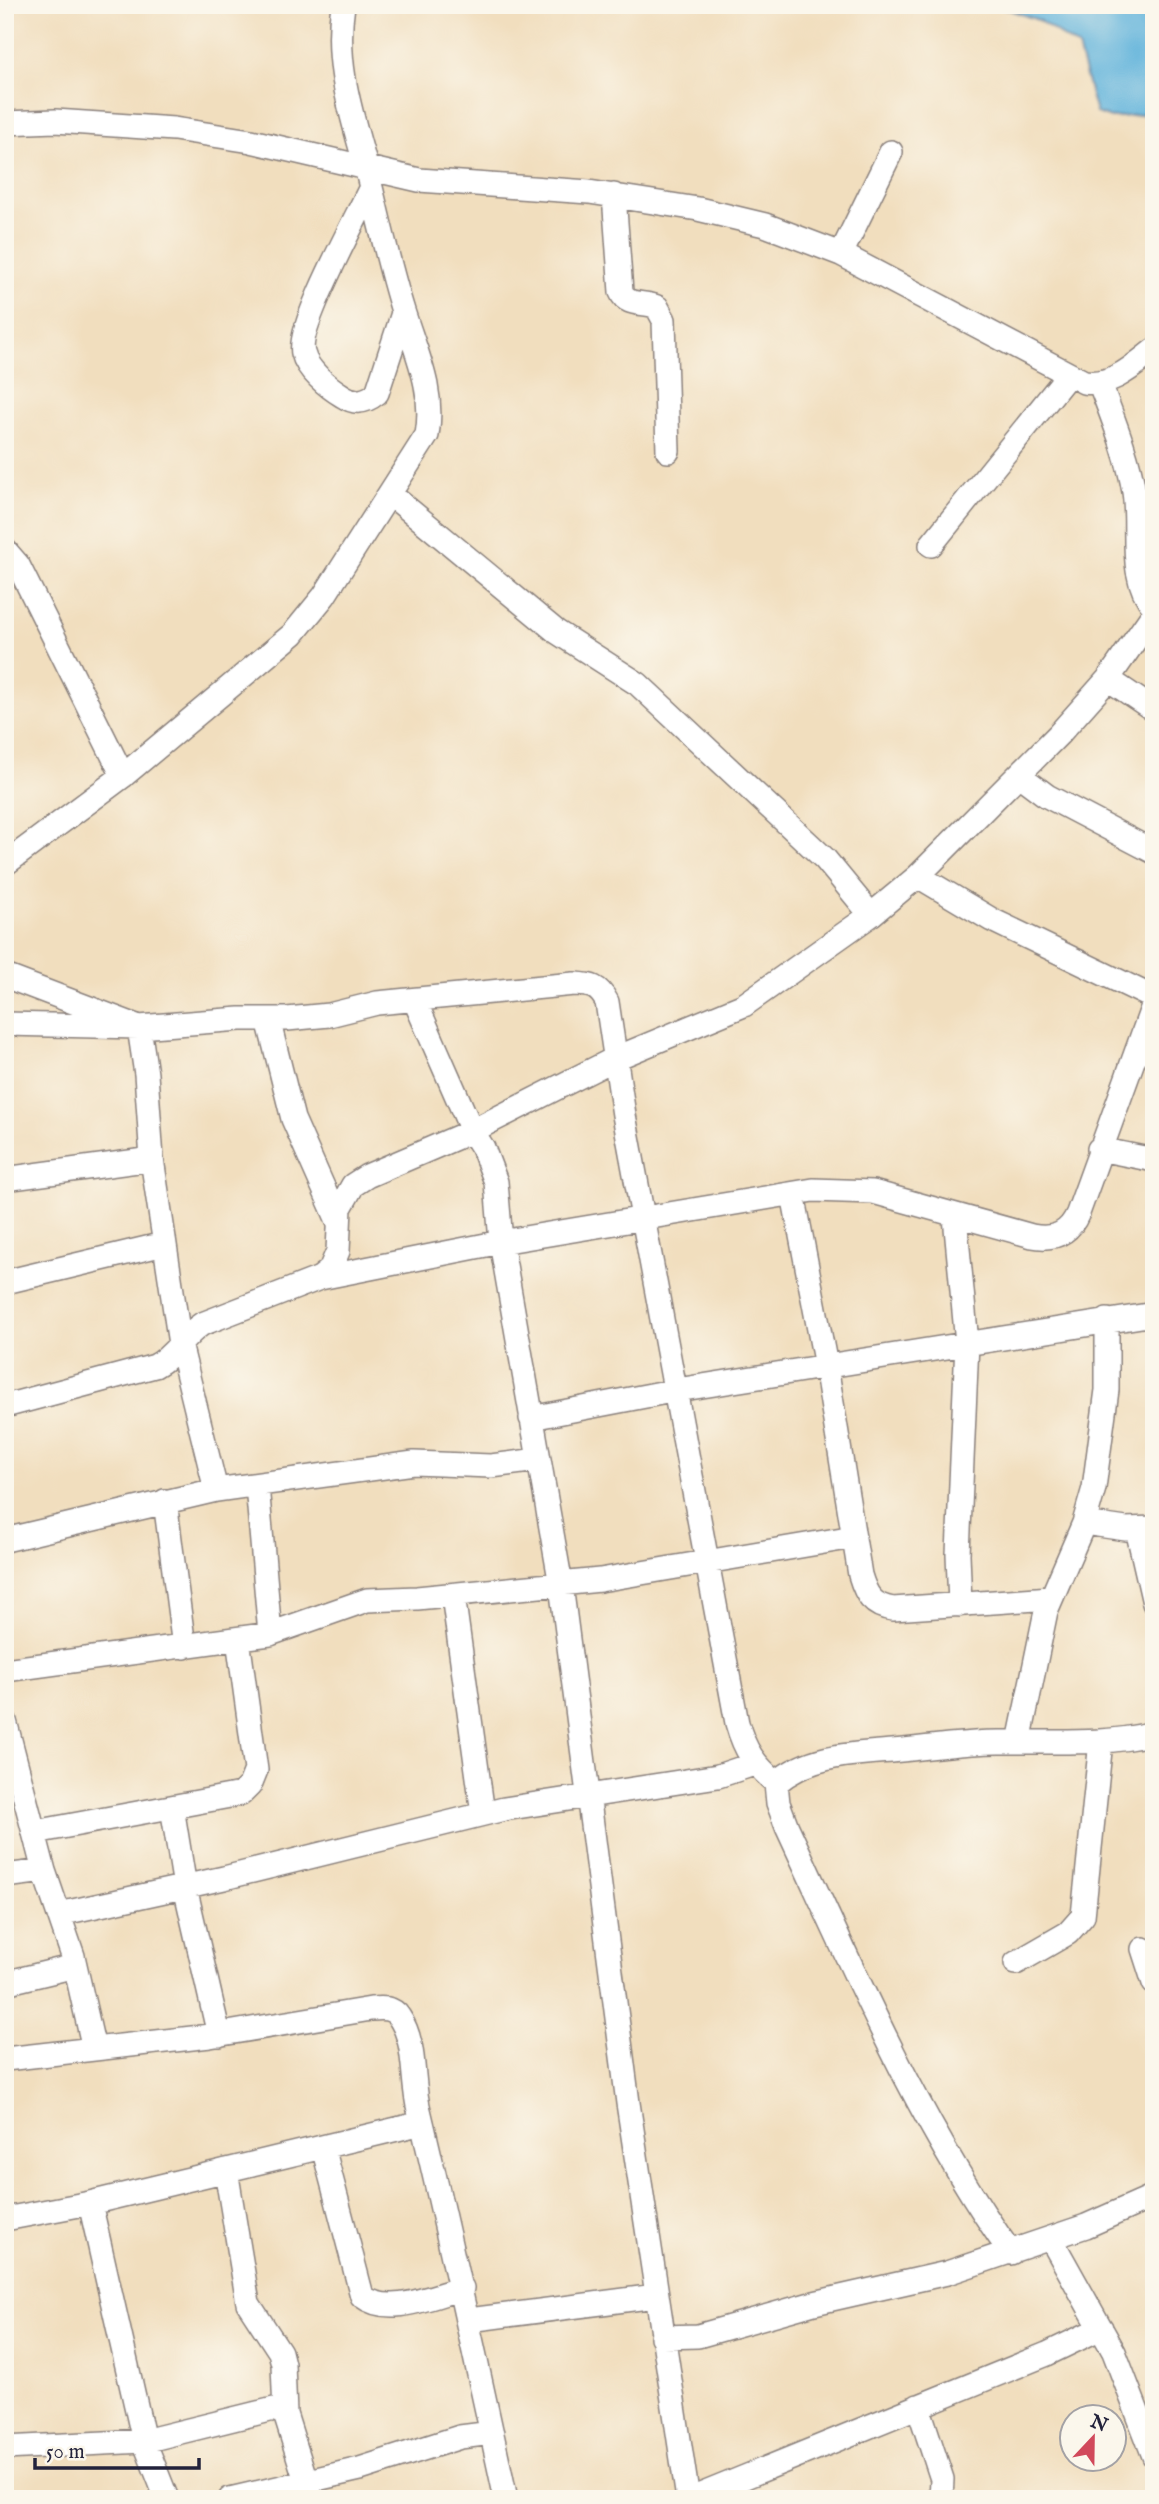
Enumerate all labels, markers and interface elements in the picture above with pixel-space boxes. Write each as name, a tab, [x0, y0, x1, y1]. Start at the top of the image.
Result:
north arrow	[1058, 2402, 1128, 2472]
text: N	[1086, 2410, 1111, 2439]
scale bar	[35, 2427, 200, 2471]
text: 50 m	[46, 2439, 85, 2466]

